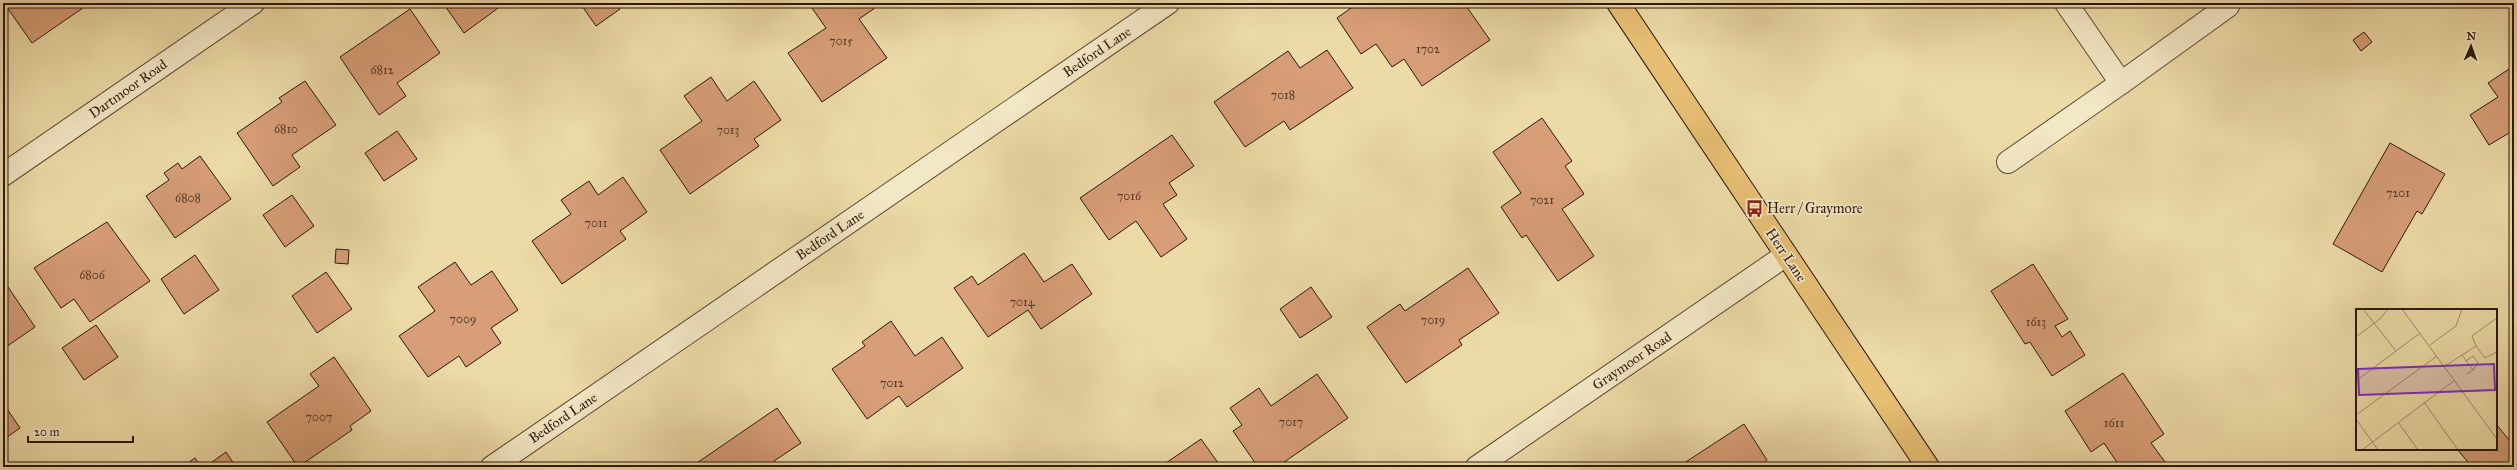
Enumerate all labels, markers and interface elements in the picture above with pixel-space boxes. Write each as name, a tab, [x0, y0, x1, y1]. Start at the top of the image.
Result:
street label: Bedford Lane	[1060, 23, 1135, 81]
north arrow	[2451, 26, 2491, 66]
text: N	[2466, 30, 2477, 43]
house number: 7015	[829, 34, 853, 48]
house number: 1702	[1416, 42, 1440, 56]
street label: Dartmoor Road	[86, 56, 170, 122]
house number: 6812	[370, 63, 394, 77]
house number: 7018	[1271, 88, 1295, 102]
house number: 6810	[274, 122, 298, 136]
house number: 7013	[717, 123, 740, 137]
house number: 7201	[2386, 186, 2410, 200]
house number: 7016	[1117, 189, 1142, 203]
house number: 6808	[175, 191, 201, 205]
house number: 7021	[1530, 193, 1554, 207]
bus stop icon: Herr / Graymore	[1744, 198, 1764, 218]
place label: Herr / Graymore	[1767, 200, 1863, 217]
street label: Bedford Lane	[793, 206, 868, 264]
house number: 7011	[585, 216, 608, 230]
street label: Herr Lane	[1762, 225, 1810, 285]
house number: 6806	[79, 268, 106, 282]
house number: 7014	[1010, 295, 1035, 309]
inset map	[2356, 309, 2497, 450]
house number: 7009	[450, 312, 476, 326]
house number: 7019	[1421, 313, 1445, 327]
house number: 1613	[2026, 315, 2046, 329]
street label: Graymoor Road	[1589, 328, 1675, 394]
house number: 7012	[880, 376, 904, 390]
street label: Bedford Lane	[526, 389, 601, 447]
house number: 7007	[306, 410, 332, 424]
house number: 7017	[1279, 415, 1303, 429]
house number: 1611	[2104, 416, 2124, 430]
scale bar	[28, 418, 133, 444]
text: 20 m	[34, 425, 60, 439]

